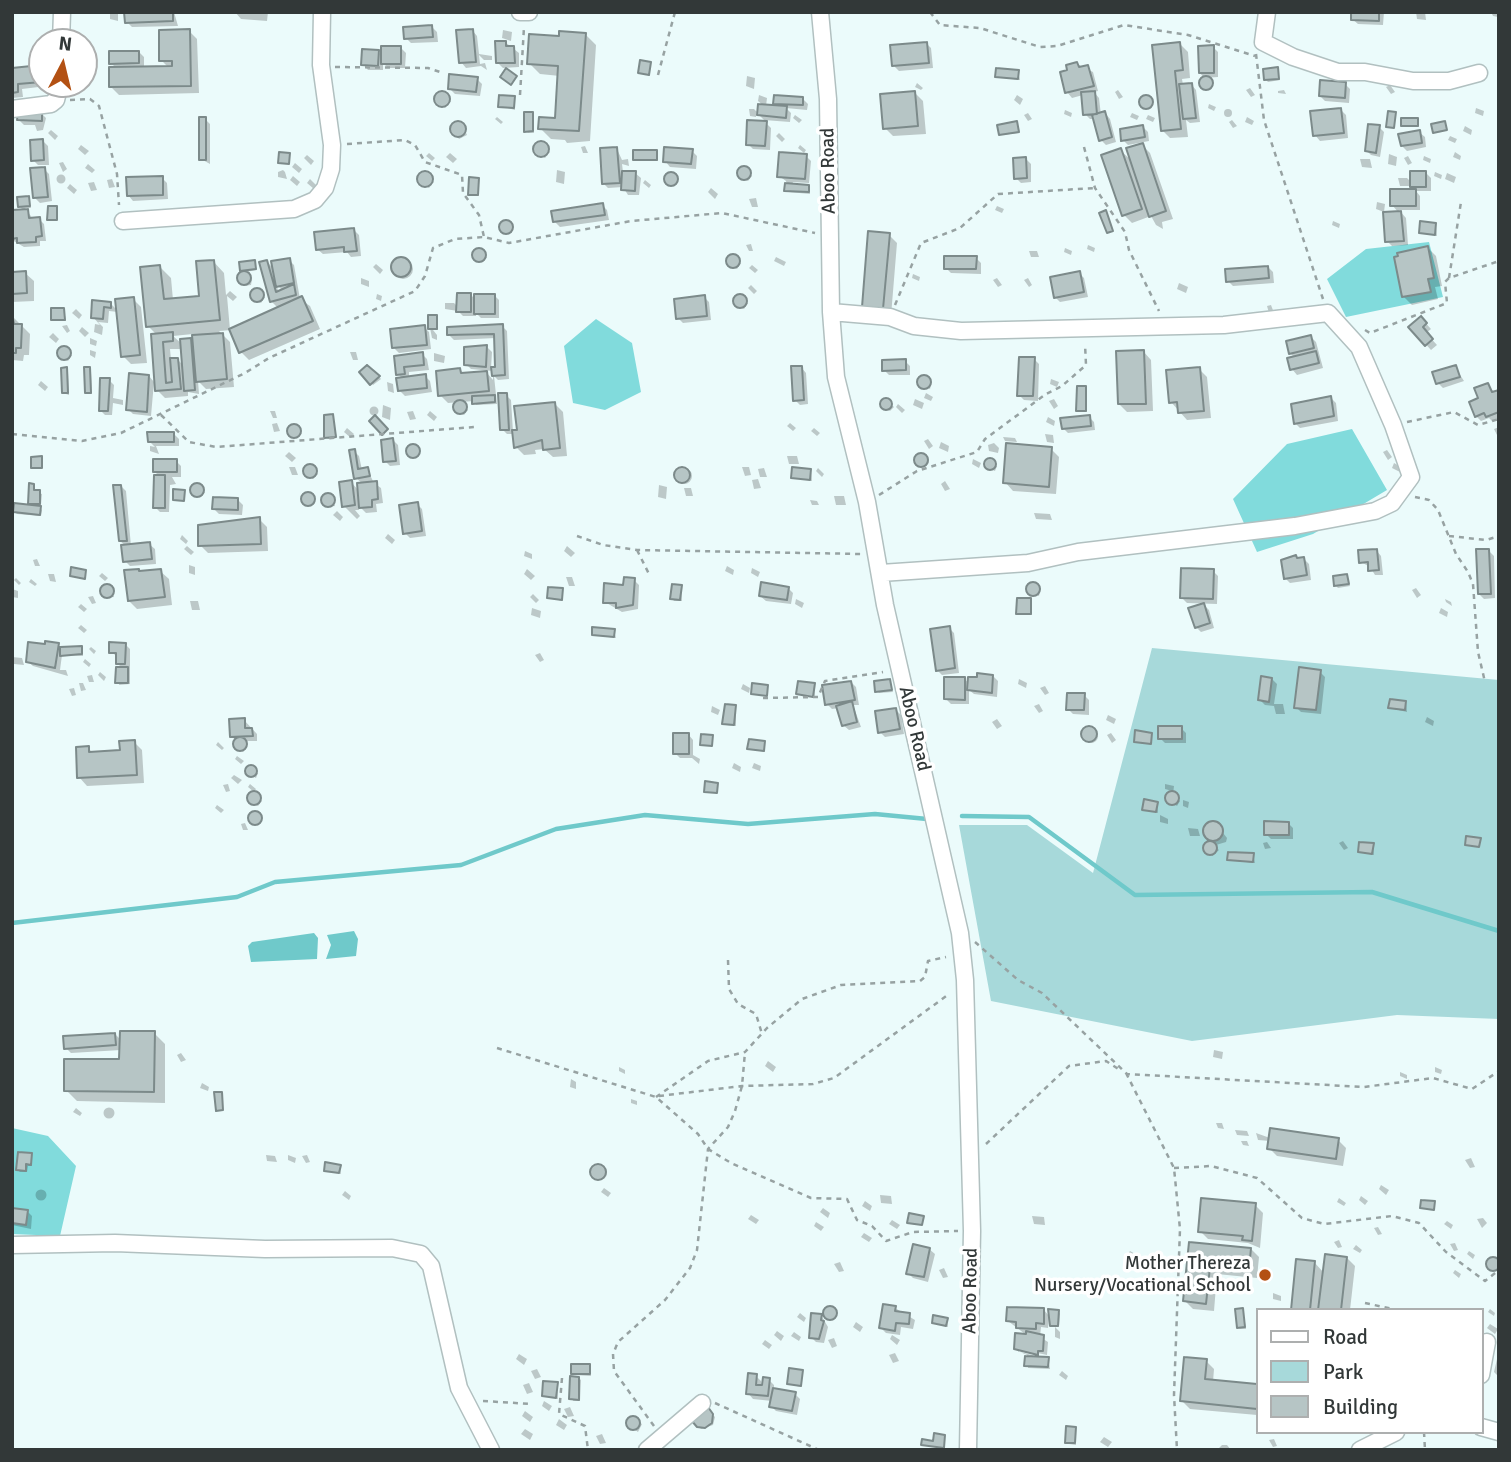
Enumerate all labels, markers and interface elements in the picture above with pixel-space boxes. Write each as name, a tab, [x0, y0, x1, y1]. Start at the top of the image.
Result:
north arrow	[28, 28, 98, 98]
text: N	[57, 31, 73, 57]
street label: Aboo Road	[817, 128, 841, 214]
street label: Aboo Road	[893, 684, 935, 774]
street label: Aboo Road	[959, 1248, 983, 1334]
place label: Mother Thereza Nursery/Vocational School	[1034, 1253, 1251, 1297]
marker: Mother Thereza Nursery/Vocational School	[1257, 1267, 1273, 1283]
legend	[1256, 1308, 1483, 1434]
text: Road	[1323, 1324, 1368, 1350]
text: Park	[1323, 1359, 1363, 1385]
text: Building	[1323, 1394, 1398, 1420]

